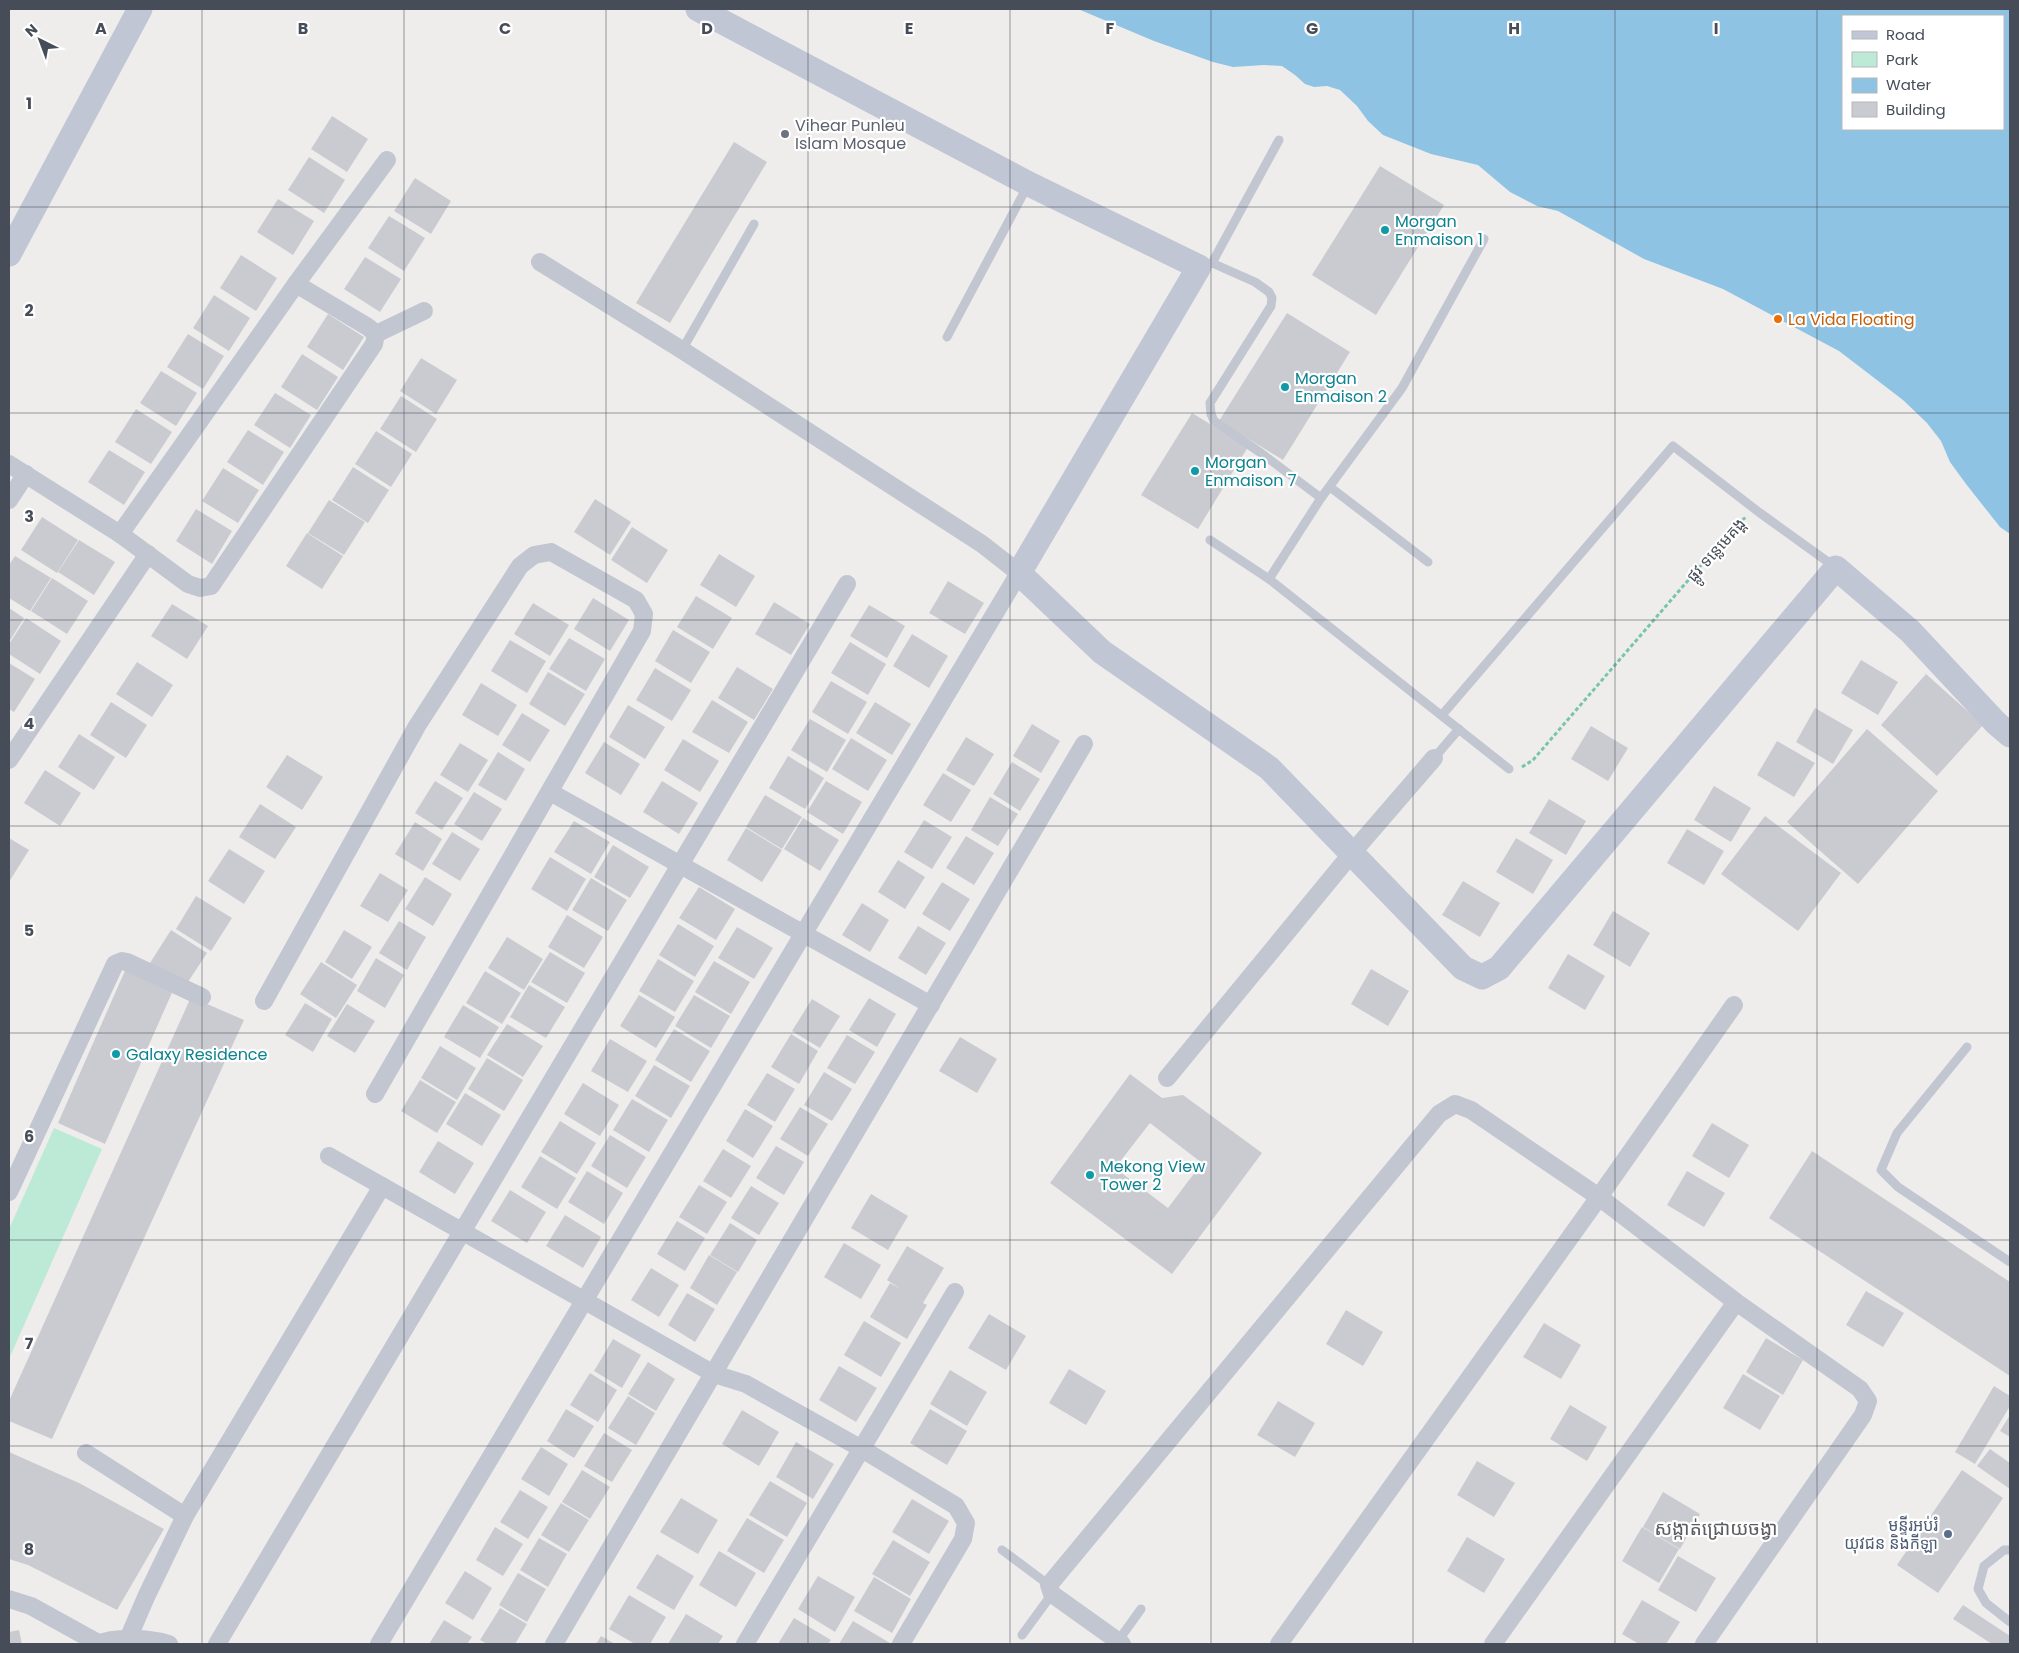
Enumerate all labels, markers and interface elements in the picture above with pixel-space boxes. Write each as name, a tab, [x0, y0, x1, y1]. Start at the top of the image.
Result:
north arrow	[15, 15, 65, 65]
legend	[1842, 15, 2004, 130]
text: A	[95, 17, 107, 40]
text: B	[298, 17, 308, 40]
text: C	[499, 17, 511, 40]
text: D	[701, 17, 713, 40]
text: E	[905, 17, 913, 40]
text: F	[1106, 17, 1115, 40]
text: G	[1306, 17, 1318, 40]
text: H	[1508, 17, 1520, 40]
text: I	[1714, 17, 1718, 40]
text: N	[21, 19, 42, 41]
text: Road	[1886, 24, 1925, 45]
text: Park	[1886, 49, 1918, 70]
text: Water	[1886, 74, 1932, 95]
text: 1	[26, 92, 32, 115]
text: Building	[1886, 99, 1946, 120]
place label: Vihear Punleu Islam Mosque	[795, 114, 906, 155]
marker: Vihear Punleu Islam Mosque	[779, 128, 791, 140]
place label: Morgan Enmaison 1	[1395, 210, 1483, 251]
marker: Morgan Enmaison 1	[1379, 224, 1391, 236]
text: 2	[24, 299, 34, 322]
place label: La Vida Floating	[1788, 308, 1915, 331]
marker: La Vida Floating	[1772, 313, 1784, 325]
place label: Morgan Enmaison 2	[1295, 367, 1387, 408]
marker: Morgan Enmaison 2	[1279, 381, 1291, 393]
place label: Morgan Enmaison 7	[1205, 451, 1297, 492]
marker: Morgan Enmaison 7	[1189, 465, 1201, 477]
text: 3	[24, 505, 34, 528]
street label: ផ្លូវ ទន្លេមេគង្គ	[1681, 513, 1753, 589]
text: 4	[24, 712, 35, 735]
text: 5	[24, 919, 34, 942]
place label: Galaxy Residence	[126, 1043, 268, 1066]
marker: Galaxy Residence	[110, 1048, 122, 1060]
text: 6	[24, 1125, 34, 1148]
place label: Mekong View Tower 2	[1100, 1155, 1205, 1196]
marker: Mekong View Tower 2	[1084, 1169, 1096, 1181]
text: 7	[25, 1332, 34, 1355]
place label: មន្ទីរអប់រំ យុវជន និងកីឡា	[1844, 1514, 1938, 1555]
district label: សង្កាត់ជ្រោយចង្វា	[1654, 1515, 1778, 1542]
marker: មន្ទីរអប់រំ យុវជន និងកីឡា	[1942, 1528, 1954, 1540]
text: 8	[24, 1538, 34, 1561]

